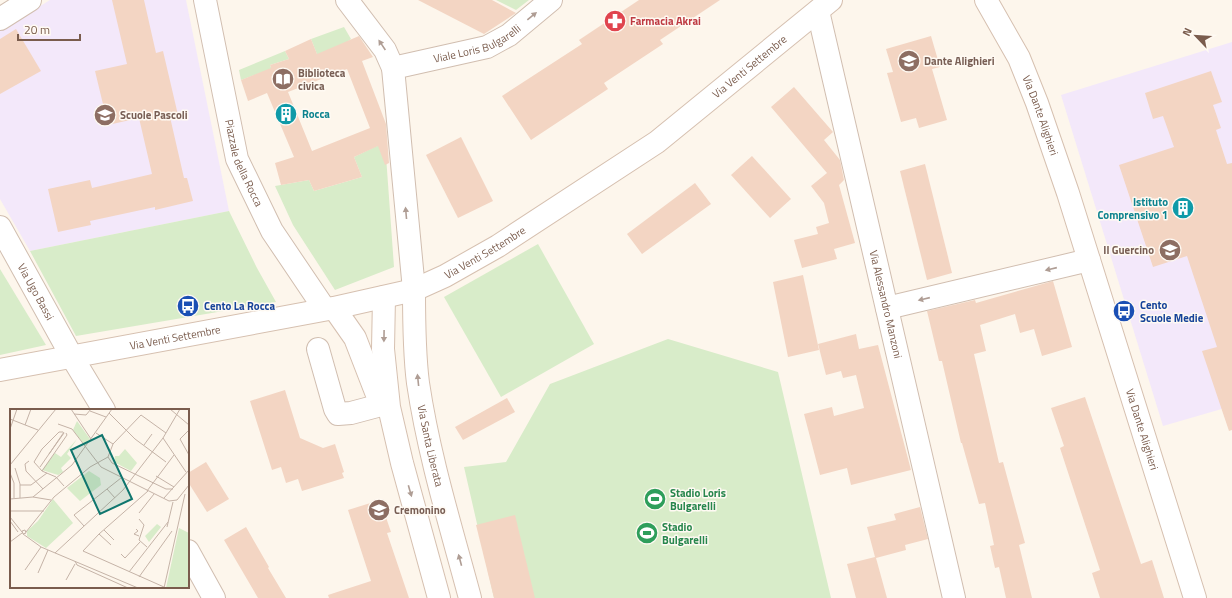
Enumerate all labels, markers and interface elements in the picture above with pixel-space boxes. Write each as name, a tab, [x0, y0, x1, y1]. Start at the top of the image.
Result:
pharmacy icon: Farmacia Akrai	[602, 8, 628, 34]
one-way arrow	[526, 11, 537, 20]
place label: Farmacia Akrai	[630, 13, 701, 29]
scale bar	[18, 16, 80, 42]
north arrow	[1176, 16, 1216, 56]
text: 20 m	[24, 20, 50, 39]
street label: Viale Loris Bulgarelli	[432, 21, 524, 67]
text: N	[1178, 25, 1196, 39]
street label: Via Venti Settembre	[709, 31, 791, 102]
one-way arrow	[378, 40, 386, 50]
school or university icon: Dante Alighieri	[896, 48, 922, 74]
place label: Dante Alighieri	[924, 53, 995, 69]
place label: Biblioteca civica	[298, 65, 346, 94]
library icon: Biblioteca civica	[270, 66, 296, 92]
street label: Via Dante Alighieri	[1019, 73, 1062, 158]
building icon: Rocca	[273, 101, 299, 127]
school or university icon: Scuole Pascoli	[92, 102, 118, 128]
place label: Rocca	[302, 106, 330, 122]
place label: Scuole Pascoli	[120, 107, 188, 123]
street label: Piazzale della Rocca	[221, 118, 267, 210]
place label: Istituto Comprensivo 1	[1097, 194, 1168, 223]
building icon: Istituto Comprensivo 1	[1170, 195, 1196, 221]
one-way arrow	[402, 207, 409, 219]
street label: Via Venti Settembre	[441, 222, 529, 283]
school or university icon: Il Guercino	[1157, 237, 1183, 263]
place label: Il Guercino	[1103, 242, 1154, 258]
street label: Via Alessandro Manzoni	[866, 248, 906, 360]
street label: Via Ugo Bassi	[14, 260, 58, 323]
one-way arrow	[1044, 267, 1057, 273]
bus stop icon: Cento La Rocca	[175, 293, 201, 319]
one-way arrow	[918, 296, 930, 302]
place label: Cento Scuole Medie	[1140, 297, 1204, 326]
place label: Cento La Rocca	[204, 298, 275, 314]
bus stop icon: Cento Scuole Medie	[1111, 298, 1137, 324]
street label: Via Venti Settembre	[128, 321, 222, 354]
one-way arrow	[381, 330, 387, 343]
one-way arrow	[415, 373, 421, 386]
street label: Via Dante Alighieri	[1122, 387, 1162, 472]
street label: Via Santa Liberata	[414, 403, 448, 489]
inset map	[10, 409, 189, 588]
one-way arrow	[407, 485, 413, 497]
place label: Stadio Loris Bulgarelli	[670, 485, 726, 514]
sports icon: Stadio Loris Bulgarelli	[642, 486, 668, 512]
school or university icon: Cremonino	[366, 497, 392, 523]
place label: Cremonino	[394, 502, 446, 518]
place label: Stadio Bulgarelli	[662, 519, 708, 548]
sports icon: Stadio Bulgarelli	[634, 520, 660, 546]
one-way arrow	[457, 554, 463, 566]

